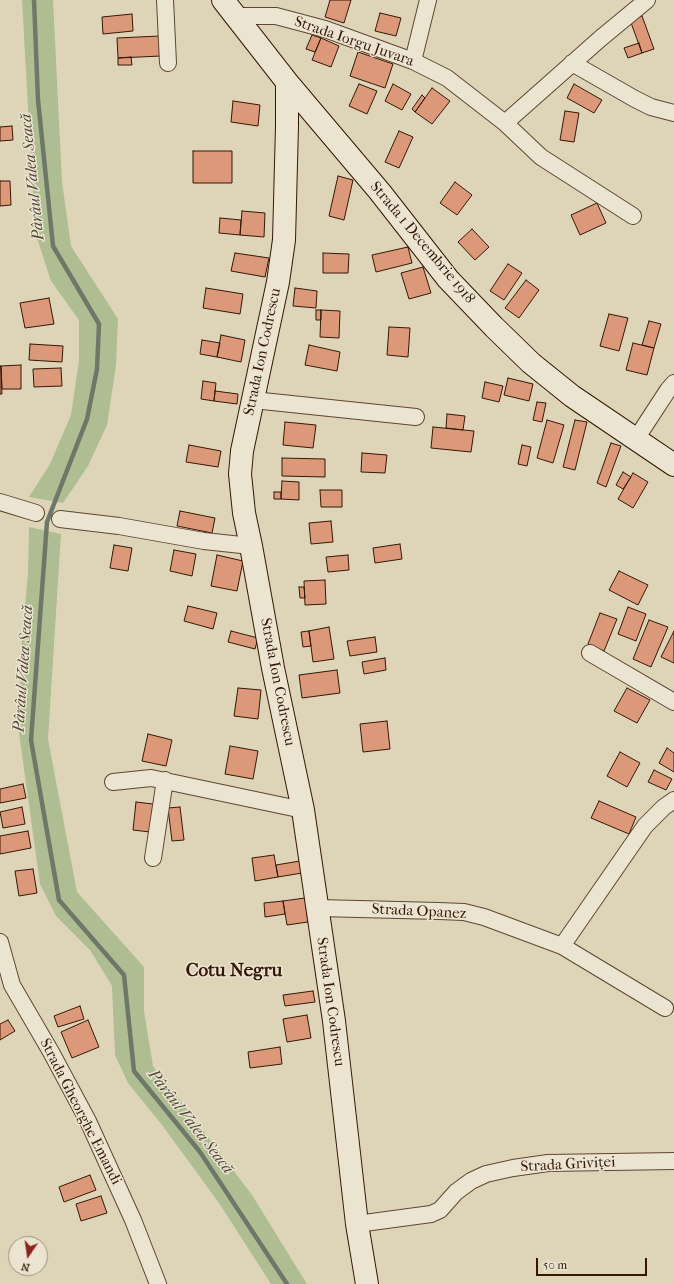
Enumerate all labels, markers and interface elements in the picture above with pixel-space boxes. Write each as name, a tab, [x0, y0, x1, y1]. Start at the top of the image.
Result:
street label: Strada Iorgu Juvara	[292, 13, 416, 71]
water label: Pârâul Valea Seacă	[17, 113, 49, 241]
street label: Strada 1 Decembrie 1918	[366, 178, 478, 308]
street label: Strada Ion Codrescu	[241, 287, 285, 417]
water label: Pârâul Valea Seacă	[10, 605, 38, 733]
street label: Strada Ion Codrescu	[256, 616, 298, 748]
street label: Strada Opanez	[371, 901, 467, 923]
street label: Strada Ion Codrescu	[312, 936, 348, 1068]
district label: Cotu Negru	[186, 960, 282, 982]
street label: Strada Gheorghe Emandi	[35, 1036, 125, 1188]
water label: Pârâul Valea Seacă	[143, 1066, 237, 1178]
street label: Strada Griviței	[520, 1154, 616, 1176]
north arrow	[8, 1236, 48, 1276]
scale bar	[538, 1250, 649, 1276]
text: 50 m	[543, 1258, 567, 1272]
text: N	[20, 1260, 31, 1274]

